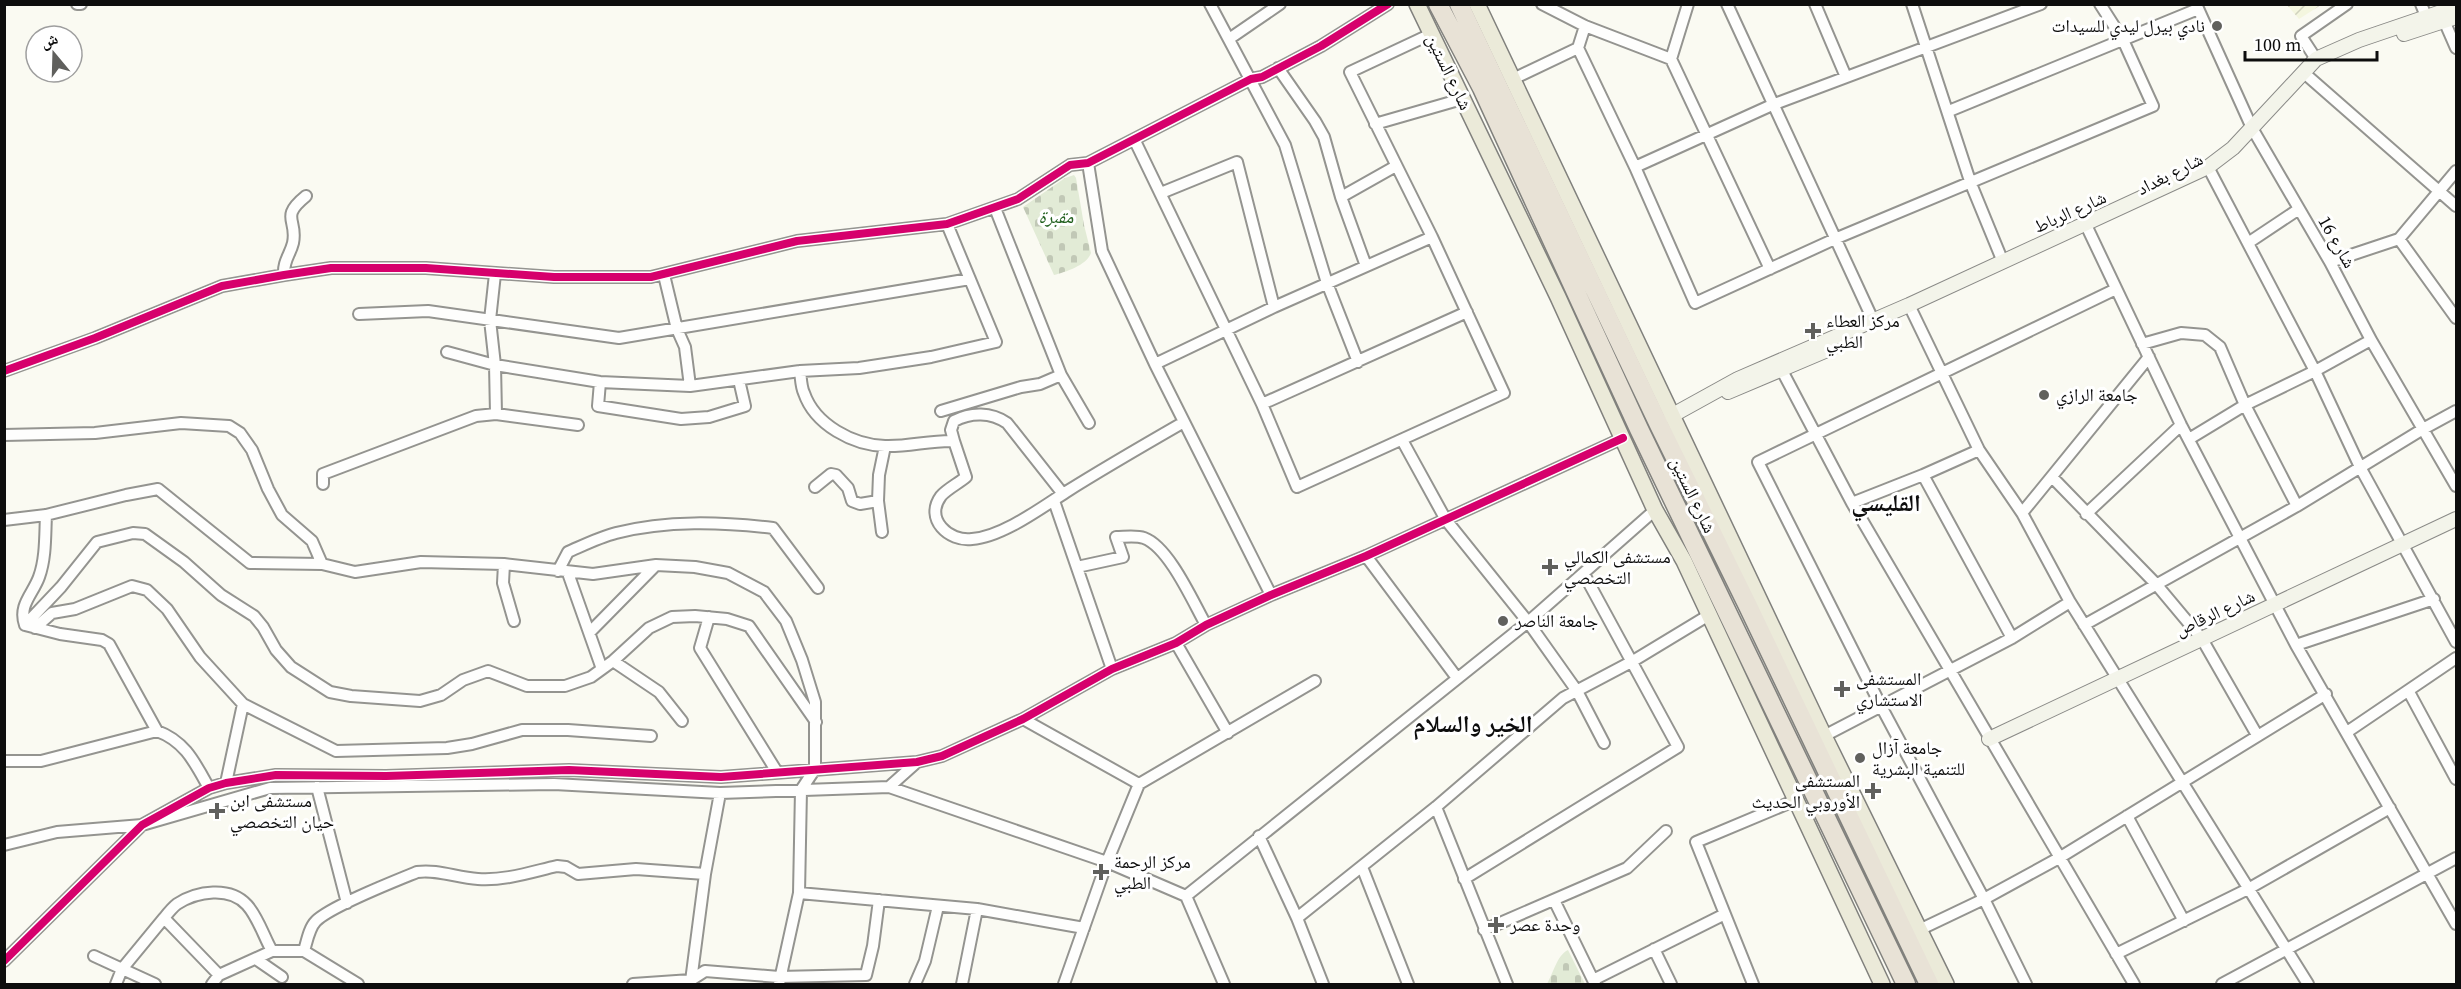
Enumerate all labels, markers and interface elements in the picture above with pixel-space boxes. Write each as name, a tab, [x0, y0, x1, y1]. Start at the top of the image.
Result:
place label: نادي بيرل ليدي للسيدات	[2052, 13, 2205, 41]
marker: نادي بيرل ليدي للسيدات	[2210, 19, 2224, 33]
north arrow	[24, 24, 84, 84]
scale bar	[2245, 24, 2377, 62]
text: ش	[38, 27, 61, 53]
street label: شارع الستين	[1420, 29, 1479, 114]
text: 100 m	[2254, 32, 2301, 57]
street label: شارع بغداد	[2132, 146, 2207, 201]
street label: شارع الرباط	[2029, 184, 2110, 239]
park label: مقبرة	[1038, 204, 1074, 229]
street label: شارع 16	[2313, 211, 2362, 272]
place label: مركز العطاء الطبي	[1826, 308, 1900, 357]
marker: مركز العطاء الطبي	[1804, 322, 1822, 340]
place label: جامعة الرازي	[2056, 382, 2138, 410]
marker: جامعة الرازي	[2037, 388, 2051, 402]
street label: شارع الستين	[1664, 452, 1723, 537]
district label: القليسي	[1851, 486, 1921, 522]
place label: مستشفى الكمالي التخصصي	[1564, 544, 1671, 593]
marker: مستشفى الكمالي التخصصي	[1541, 558, 1559, 576]
street label: شارع الرقاص	[2171, 583, 2259, 642]
place label: جامعة الناصر	[1514, 608, 1598, 633]
marker: جامعة الناصر	[1496, 614, 1510, 628]
place label: المستشفى الاستشاري	[1856, 666, 1923, 715]
marker: المستشفى الاستشاري	[1833, 680, 1851, 698]
district label: الخير والسلام	[1414, 707, 1532, 741]
place label: جامعة آزال للتنمية البشرية	[1872, 735, 1965, 781]
marker: جامعة آزال للتنمية البشرية	[1853, 751, 1867, 765]
place label: المستشفى الأوروبي الحديث	[1752, 768, 1860, 817]
marker: المستشفى الأوروبي الحديث	[1864, 782, 1882, 800]
place label: مستشفى ابن حيان التخصصي	[230, 788, 334, 837]
marker: مستشفى ابن حيان التخصصي	[208, 802, 226, 820]
place label: مركز الرحمة الطبي	[1114, 849, 1191, 898]
marker: مركز الرحمة الطبي	[1092, 863, 1110, 881]
place label: وحدة عصر	[1509, 912, 1580, 937]
marker: وحدة عصر	[1487, 916, 1505, 934]

